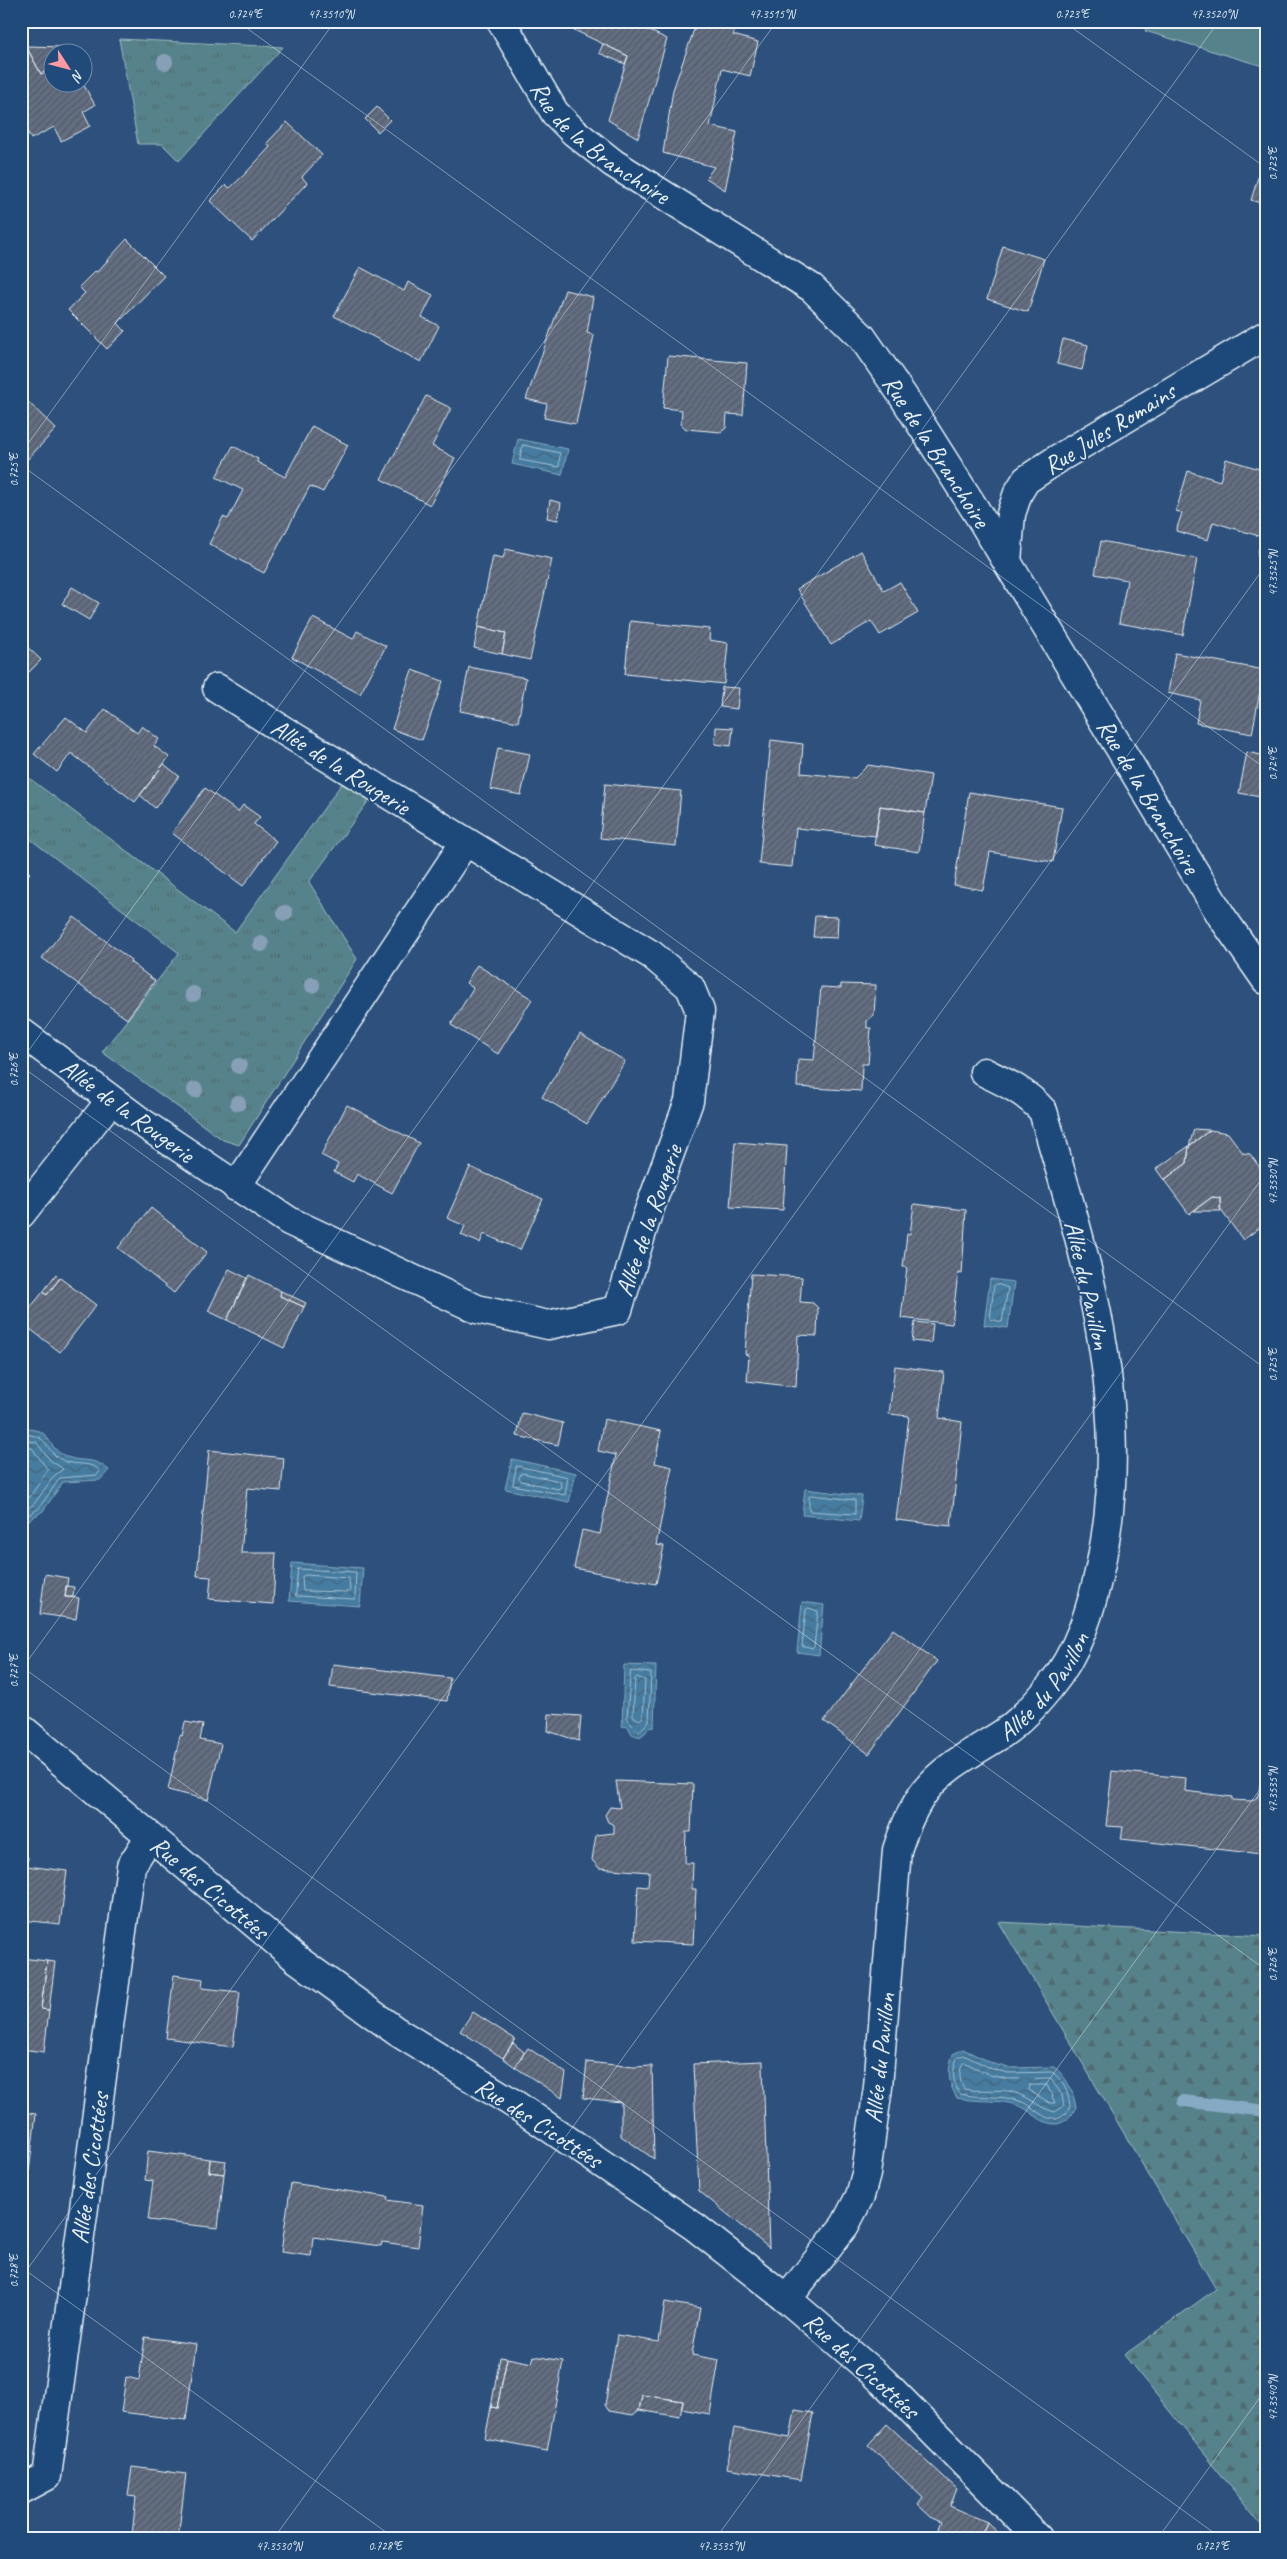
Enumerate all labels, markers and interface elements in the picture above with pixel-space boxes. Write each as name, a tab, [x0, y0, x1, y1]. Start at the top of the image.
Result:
text: 0.724°E	[228, 6, 264, 22]
text: 47.3510°N	[308, 6, 355, 22]
text: 47.3515°N	[749, 6, 796, 22]
text: 0.723°E	[1055, 6, 1091, 22]
text: 47.3520°N	[1191, 6, 1238, 22]
north arrow	[42, 42, 92, 92]
text: N	[67, 67, 88, 86]
street label: Rue de la Branchoire	[523, 76, 677, 213]
text: 0.723°E	[1265, 145, 1281, 181]
street label: Rue de la Branchoire	[875, 369, 998, 535]
street label: Rue Jules Romains	[1038, 374, 1184, 482]
text: 0.725°E	[6, 451, 22, 487]
text: 47.3525°N	[1265, 549, 1281, 596]
street label: Allée de la Rougerie	[265, 711, 418, 823]
street label: Rue de la Branchoire	[1089, 713, 1208, 882]
text: 0.724°E	[1265, 745, 1281, 781]
text: 0.726°E	[6, 1051, 22, 1087]
street label: Allée de la Rougerie	[54, 1051, 202, 1171]
street label: Allée de la Rougerie	[608, 1139, 690, 1300]
text: 47.3530°N	[1265, 1158, 1281, 1205]
street label: Allée du Pavillon	[1057, 1218, 1117, 1353]
text: 0.725°E	[1265, 1346, 1281, 1382]
street label: Allée du Pavillon	[992, 1627, 1097, 1749]
text: 0.727°E	[6, 1652, 22, 1688]
text: 47.3535°N	[1265, 1766, 1281, 1813]
street label: Rue des Cicottées	[144, 1829, 277, 1948]
text: 0.726°E	[1265, 1946, 1281, 1982]
street label: Allée du Pavillon	[857, 1991, 903, 2125]
street label: Rue des Cicottées	[469, 2070, 610, 2177]
street label: Allée des Cicottées	[64, 2088, 117, 2246]
text: 0.728°E	[6, 2252, 22, 2288]
street label: Rue des Cicottées	[797, 2305, 928, 2428]
text: 47.3540°N	[1265, 2374, 1281, 2421]
text: 47.3530°N	[256, 2538, 303, 2554]
text: 0.728°E	[368, 2538, 404, 2554]
text: 47.3535°N	[698, 2538, 745, 2554]
text: 0.727°E	[1195, 2538, 1231, 2554]

